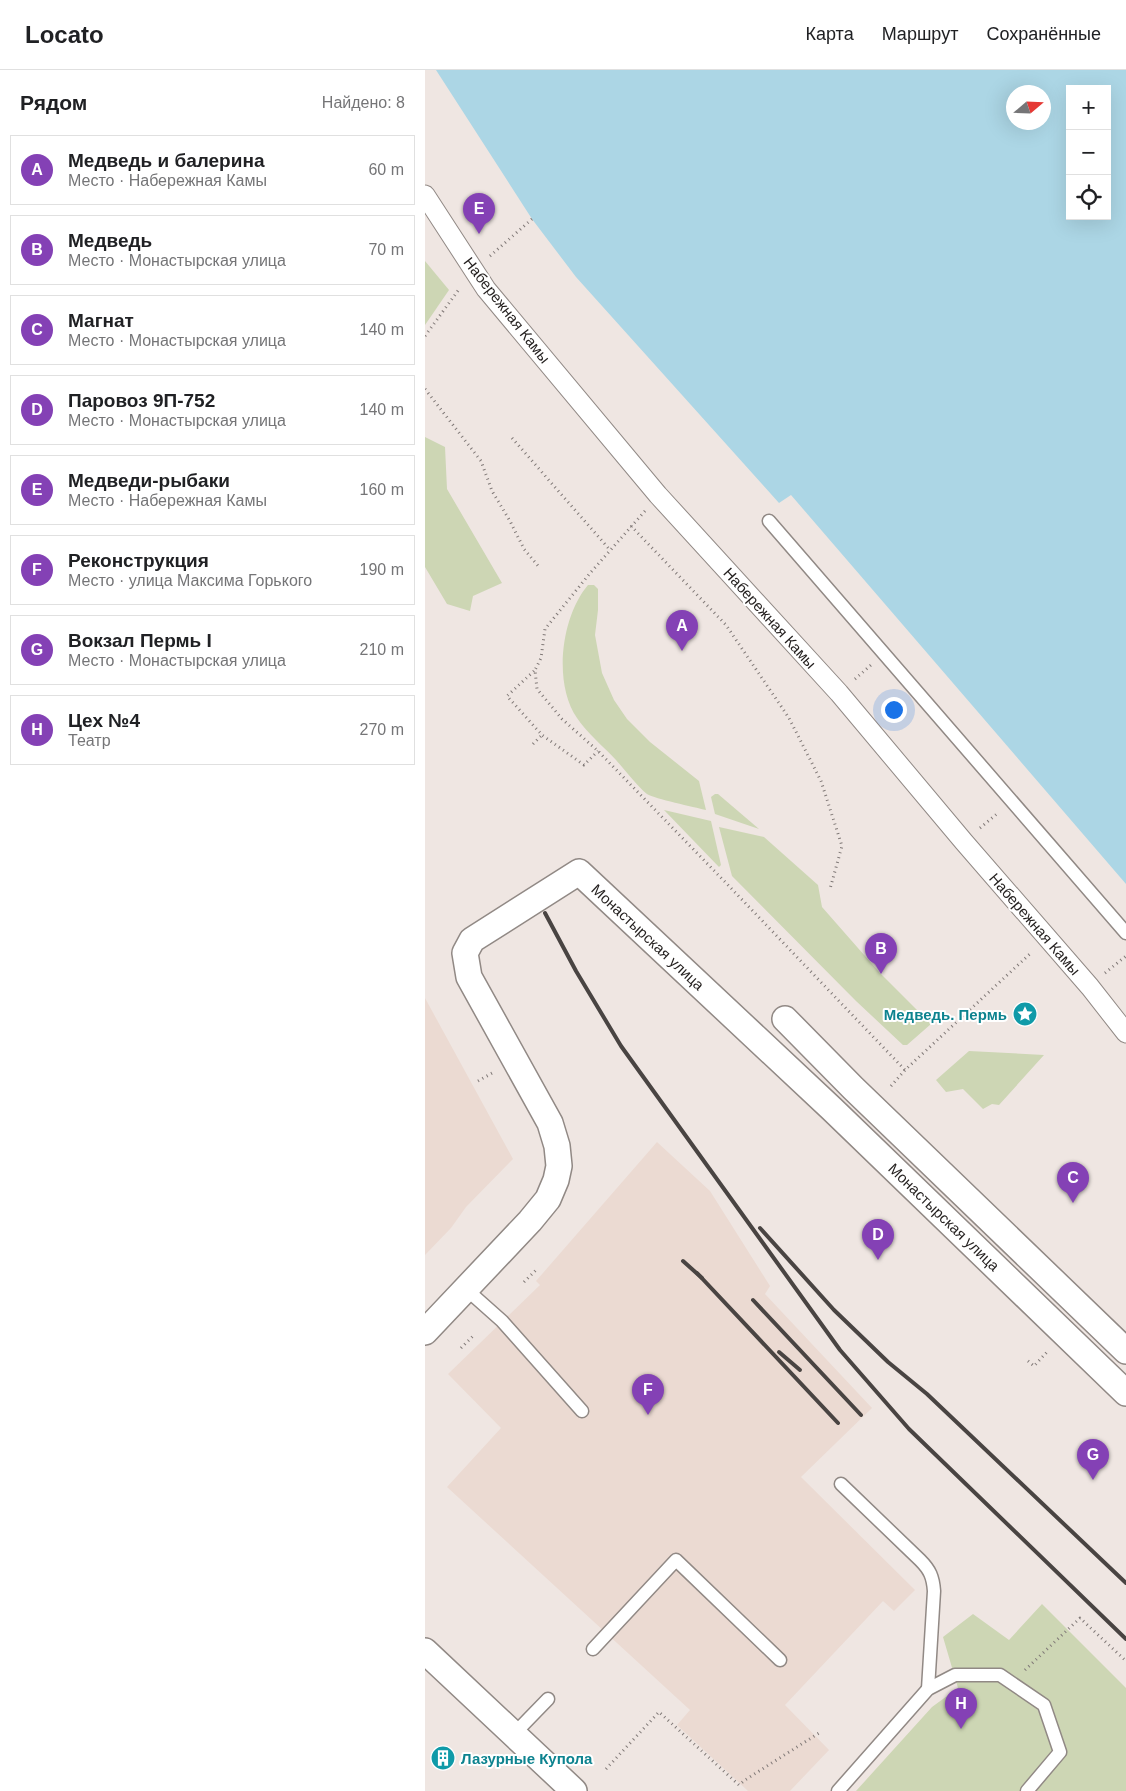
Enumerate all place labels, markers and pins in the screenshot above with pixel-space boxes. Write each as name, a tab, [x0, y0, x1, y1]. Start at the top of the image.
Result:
pin: E	[463, 193, 495, 234]
pin: A	[666, 610, 698, 651]
pin: B	[865, 933, 897, 974]
place icon: Медведь. Пермь	[1012, 1001, 1038, 1027]
place label: Медведь. Пермь	[884, 1006, 1007, 1023]
pin: C	[1057, 1162, 1089, 1203]
pin: D	[862, 1219, 894, 1260]
pin: F	[632, 1374, 664, 1415]
pin: G	[1077, 1439, 1109, 1480]
pin: H	[945, 1688, 977, 1729]
building icon: Лазурные Купола	[430, 1745, 456, 1771]
place label: Лазурные Купола	[461, 1750, 593, 1767]

